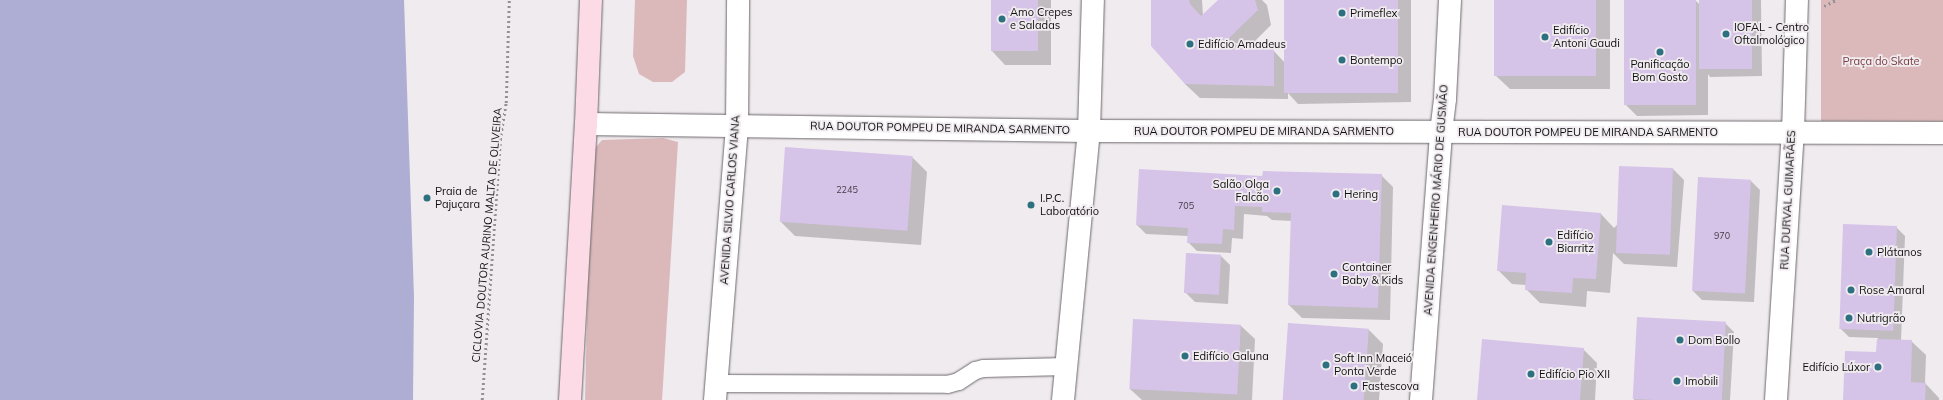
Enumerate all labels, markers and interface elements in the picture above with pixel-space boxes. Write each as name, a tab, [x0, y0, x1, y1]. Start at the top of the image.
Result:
place label: Amo Crepes e Saladas	[1010, 6, 1072, 32]
place label: Primeflex	[1350, 6, 1397, 20]
marker: Primeflex	[1337, 8, 1347, 18]
marker: Amo Crepes e Saladas	[997, 14, 1007, 24]
place label: IOFAL - Centro Oftalmológico	[1734, 21, 1809, 47]
place label: Edifício Antoni Gaudi	[1553, 24, 1620, 50]
marker: IOFAL - Centro Oftalmológico	[1721, 29, 1731, 39]
marker: Edifício Antoni Gaudi	[1540, 32, 1550, 42]
place label: Edifício Amadeus	[1198, 37, 1286, 51]
marker: Edifício Amadeus	[1185, 39, 1195, 49]
marker: Panificação Bom Gosto	[1655, 47, 1665, 57]
place label: Bontempo	[1350, 53, 1403, 67]
park label: Praça do Skate	[1842, 54, 1920, 68]
marker: Bontempo	[1337, 55, 1347, 65]
place label: Panificação Bom Gosto	[1630, 58, 1690, 84]
street label: AVENIDA ENGENHEIRO MÁRIO DE GUSMÃO	[1421, 84, 1451, 316]
street label: CICLOVIA DOUTOR AURINO MALTA DE OLIVEIRA	[469, 107, 505, 363]
street label: AVENIDA SILVIO CARLOS VIANA	[717, 115, 743, 285]
street label: RUA DOUTOR POMPEU DE MIRANDA SARMENTO	[810, 119, 1070, 137]
street label: RUA DOUTOR POMPEU DE MIRANDA SARMENTO	[1134, 124, 1394, 138]
street label: RUA DOUTOR POMPEU DE MIRANDA SARMENTO	[1458, 125, 1718, 139]
street label: RUA DURVAL GUIMARÃES	[1778, 130, 1798, 270]
place label: Salão Olga Falcão	[1213, 178, 1269, 204]
place label: Praia de Pajuçara	[435, 185, 480, 211]
house number: 2245	[836, 185, 858, 195]
marker: Salão Olga Falcão	[1272, 186, 1282, 196]
place label: Hering	[1344, 187, 1378, 201]
marker: Hering	[1331, 189, 1341, 199]
place label: I.P.C. Laboratório	[1040, 192, 1099, 218]
marker: Praia de Pajuçara	[422, 193, 432, 203]
marker: I.P.C. Laboratório	[1025, 199, 1037, 211]
house number: 705	[1178, 201, 1194, 211]
place label: Edifício Biarritz	[1557, 229, 1594, 255]
house number: 970	[1714, 231, 1730, 241]
marker: Edifício Biarritz	[1544, 237, 1554, 247]
place label: Plátanos	[1877, 245, 1922, 259]
marker: Plátanos	[1864, 247, 1874, 257]
place label: Container Baby & Kids	[1342, 261, 1403, 287]
marker: Container Baby & Kids	[1329, 269, 1339, 279]
place label: Rose Amaral	[1859, 283, 1925, 297]
marker: Rose Amaral	[1846, 285, 1856, 295]
place label: Nutrigrão	[1857, 311, 1906, 325]
marker: Nutrigrão	[1844, 313, 1854, 323]
place label: Dom Bollo	[1688, 333, 1740, 347]
marker: Dom Bollo	[1675, 335, 1685, 345]
place label: Edifício Galuna	[1193, 349, 1269, 363]
marker: Edifício Galuna	[1180, 351, 1190, 361]
place label: Soft Inn Maceió Ponta Verde	[1334, 352, 1412, 378]
marker: Soft Inn Maceió Ponta Verde	[1321, 360, 1331, 370]
place label: Edifício Lúxor	[1803, 360, 1870, 374]
marker: Edifício Lúxor	[1873, 362, 1883, 372]
place label: Edifício Pio XII	[1539, 367, 1610, 381]
marker: Edifício Pio XII	[1526, 369, 1536, 379]
place label: Imobili	[1685, 374, 1718, 388]
marker: Imobili	[1672, 376, 1682, 386]
place label: Fastescova	[1362, 379, 1419, 393]
marker: Fastescova	[1349, 381, 1359, 391]

